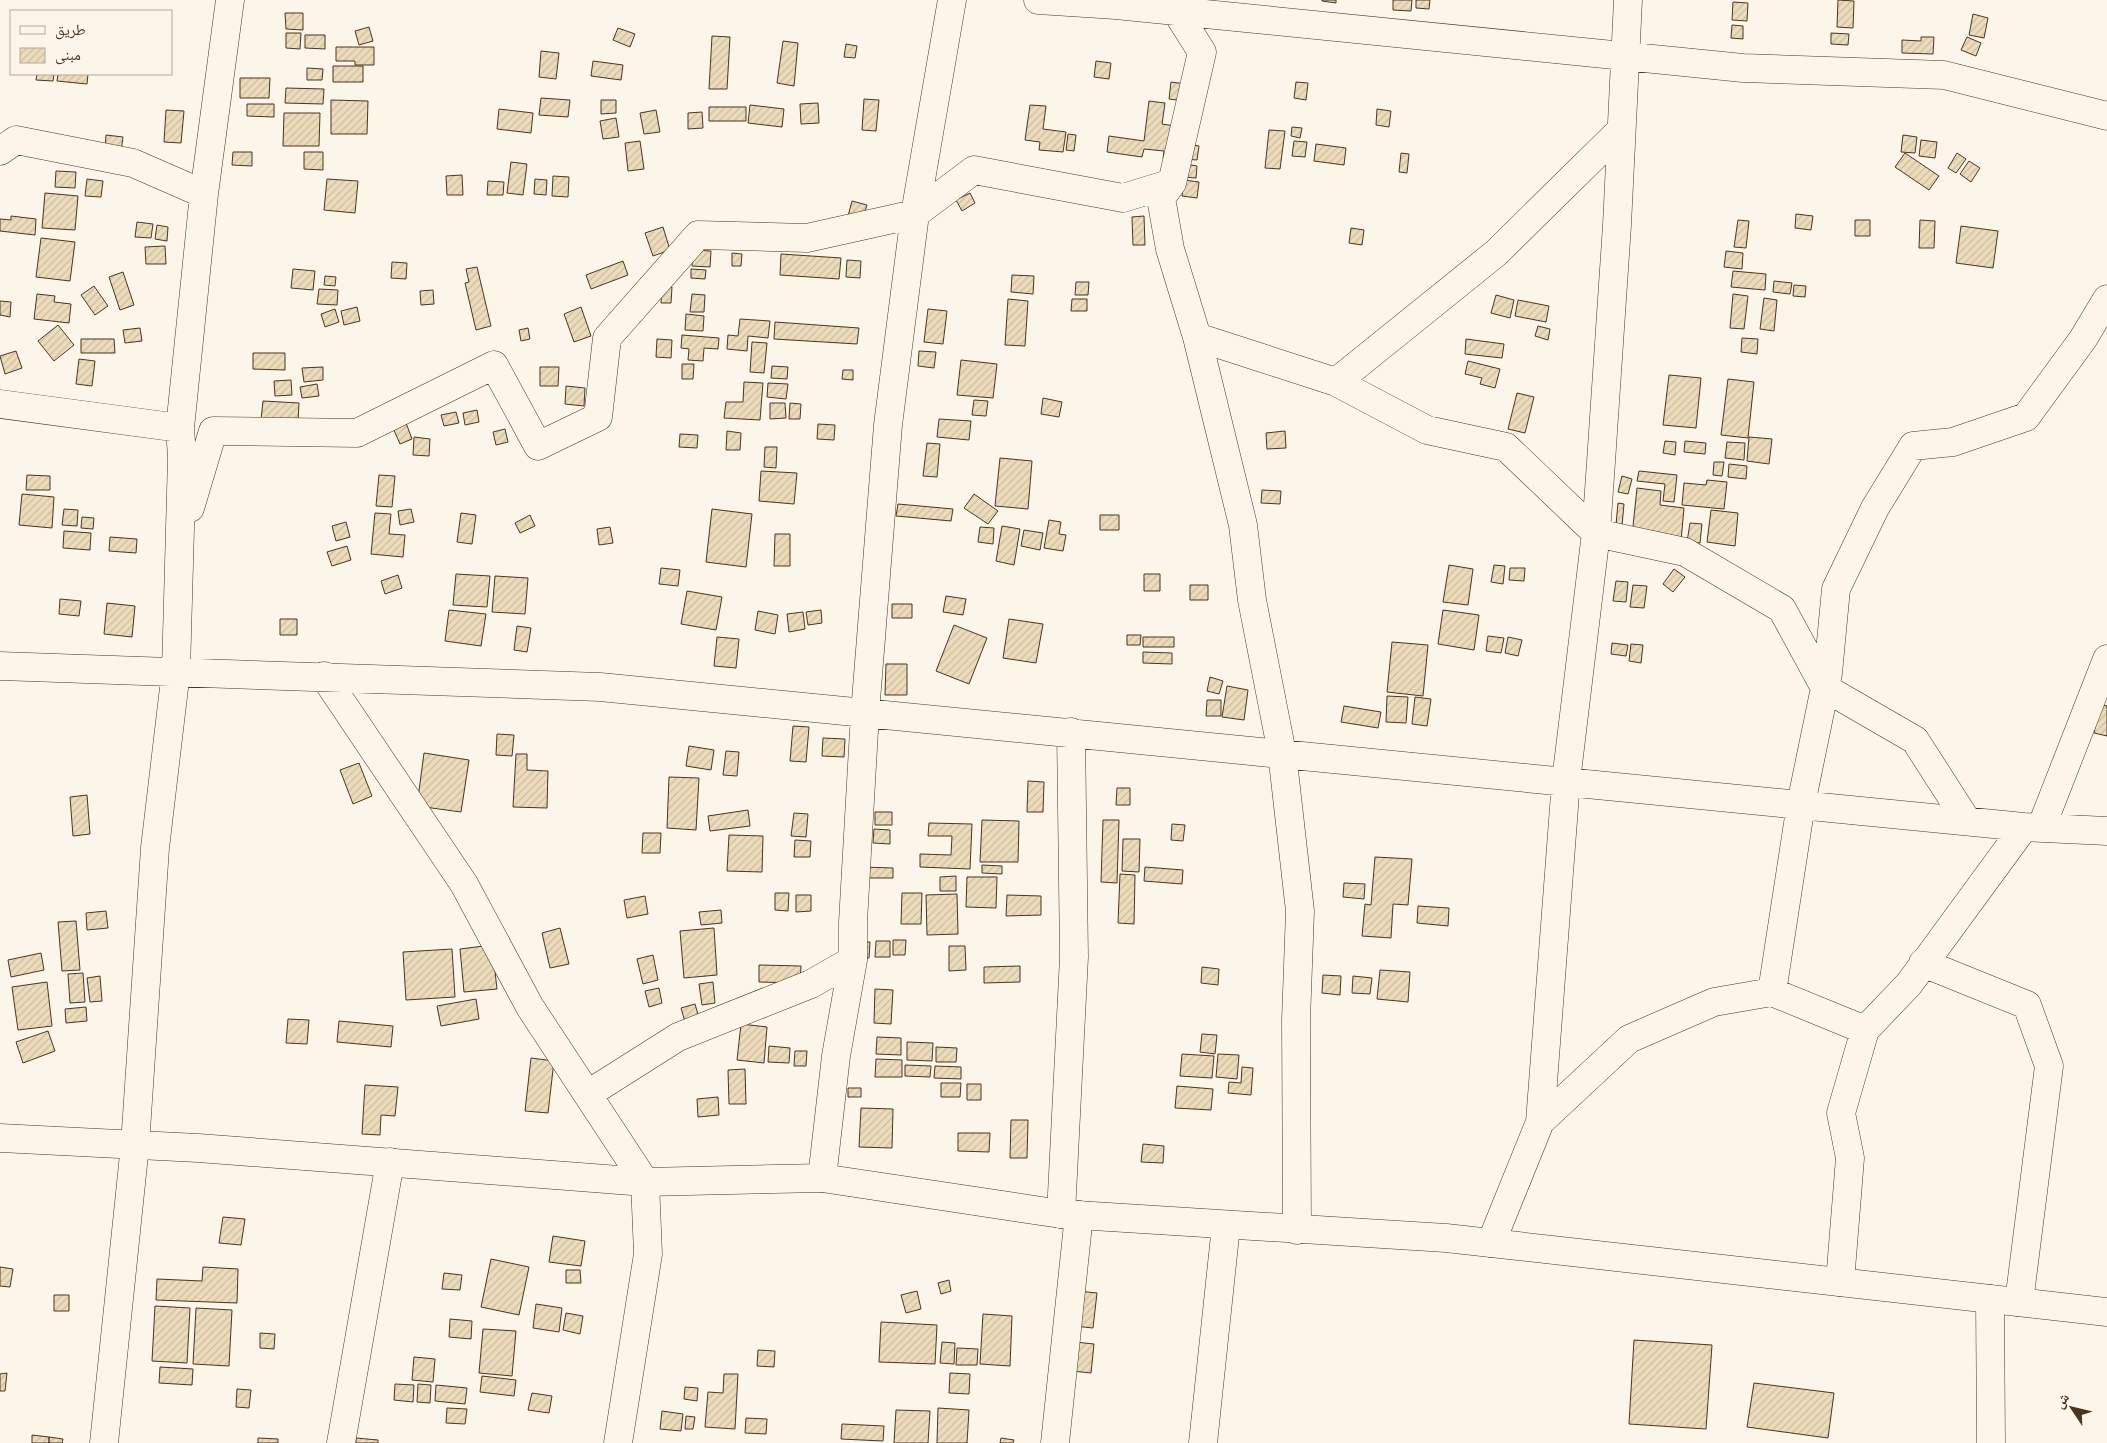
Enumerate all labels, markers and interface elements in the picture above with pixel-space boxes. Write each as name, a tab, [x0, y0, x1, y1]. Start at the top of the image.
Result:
legend	[10, 10, 172, 75]
text: طريق	[55, 21, 86, 40]
text: مبنى	[55, 46, 81, 65]
north arrow	[2047, 1383, 2097, 1433]
text: ش	[2051, 1390, 2073, 1412]

